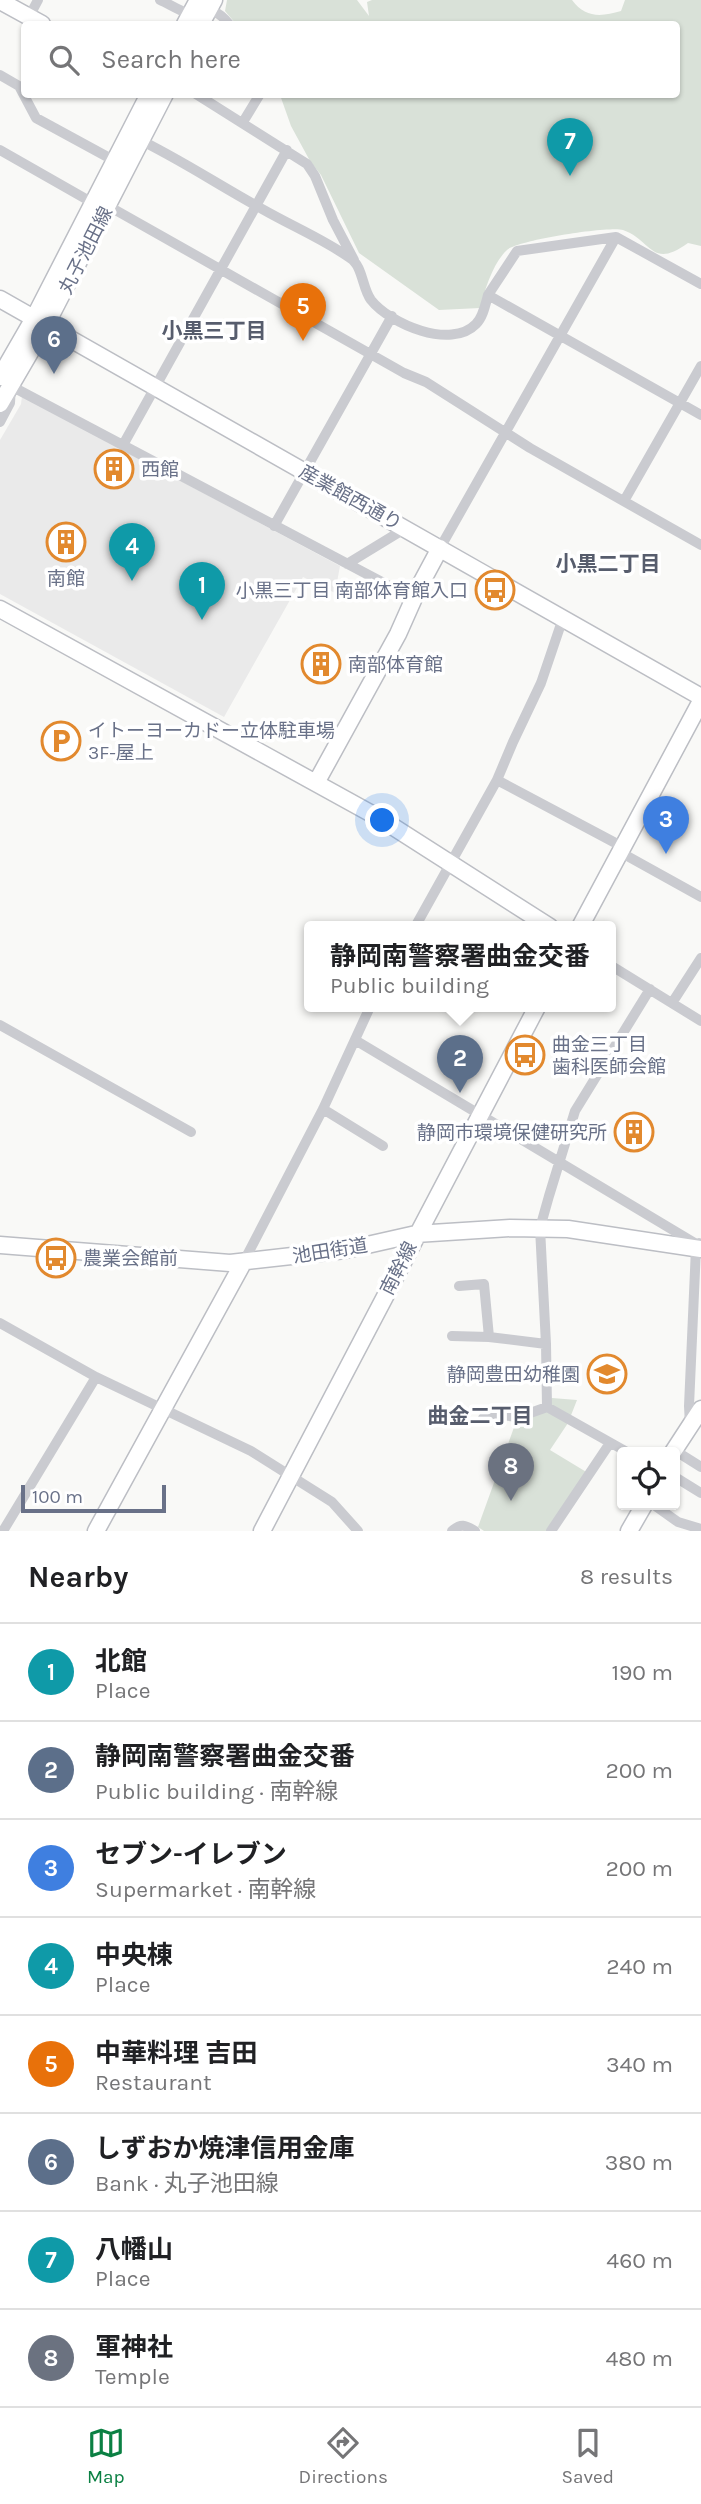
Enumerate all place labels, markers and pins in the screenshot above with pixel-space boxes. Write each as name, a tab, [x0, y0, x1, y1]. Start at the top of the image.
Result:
pin: 7	[547, 118, 593, 176]
pin: 5	[280, 283, 326, 341]
pin: 6	[31, 316, 77, 374]
building icon: 西館	[93, 448, 135, 490]
place label: 西館	[141, 459, 179, 481]
building icon: 南館	[45, 521, 87, 563]
pin: 4	[109, 523, 155, 581]
pin: 1	[179, 562, 225, 620]
place label: 南館	[47, 568, 85, 590]
bus stop icon: 小黒三丁目 南部体育館入口	[474, 569, 516, 611]
place label: 小黒三丁目 南部体育館入口	[235, 580, 468, 602]
building icon: 南部体育館	[300, 643, 342, 685]
place label: 南部体育館	[348, 654, 443, 676]
parking icon: イトーヨーカドー立体駐車場 3F-屋上	[40, 720, 82, 762]
place label: イトーヨーカドー立体駐車場 3F-屋上	[88, 720, 335, 764]
pin: 3	[643, 796, 689, 854]
bus stop icon: 曲金三丁目 歯科医師会館	[504, 1034, 546, 1076]
place label: 曲金三丁目 歯科医師会館	[552, 1034, 666, 1078]
pin: 2	[437, 1035, 483, 1093]
building icon: 静岡市環境保健研究所	[613, 1111, 655, 1153]
place label: 静岡市環境保健研究所	[417, 1122, 607, 1144]
bus stop icon: 農業会館前	[35, 1237, 77, 1279]
place label: 農業会館前	[83, 1248, 178, 1270]
school or university icon: 静岡豊田幼稚園	[586, 1353, 628, 1395]
place label: 静岡豊田幼稚園	[447, 1364, 580, 1386]
pin: 8	[488, 1443, 534, 1501]

